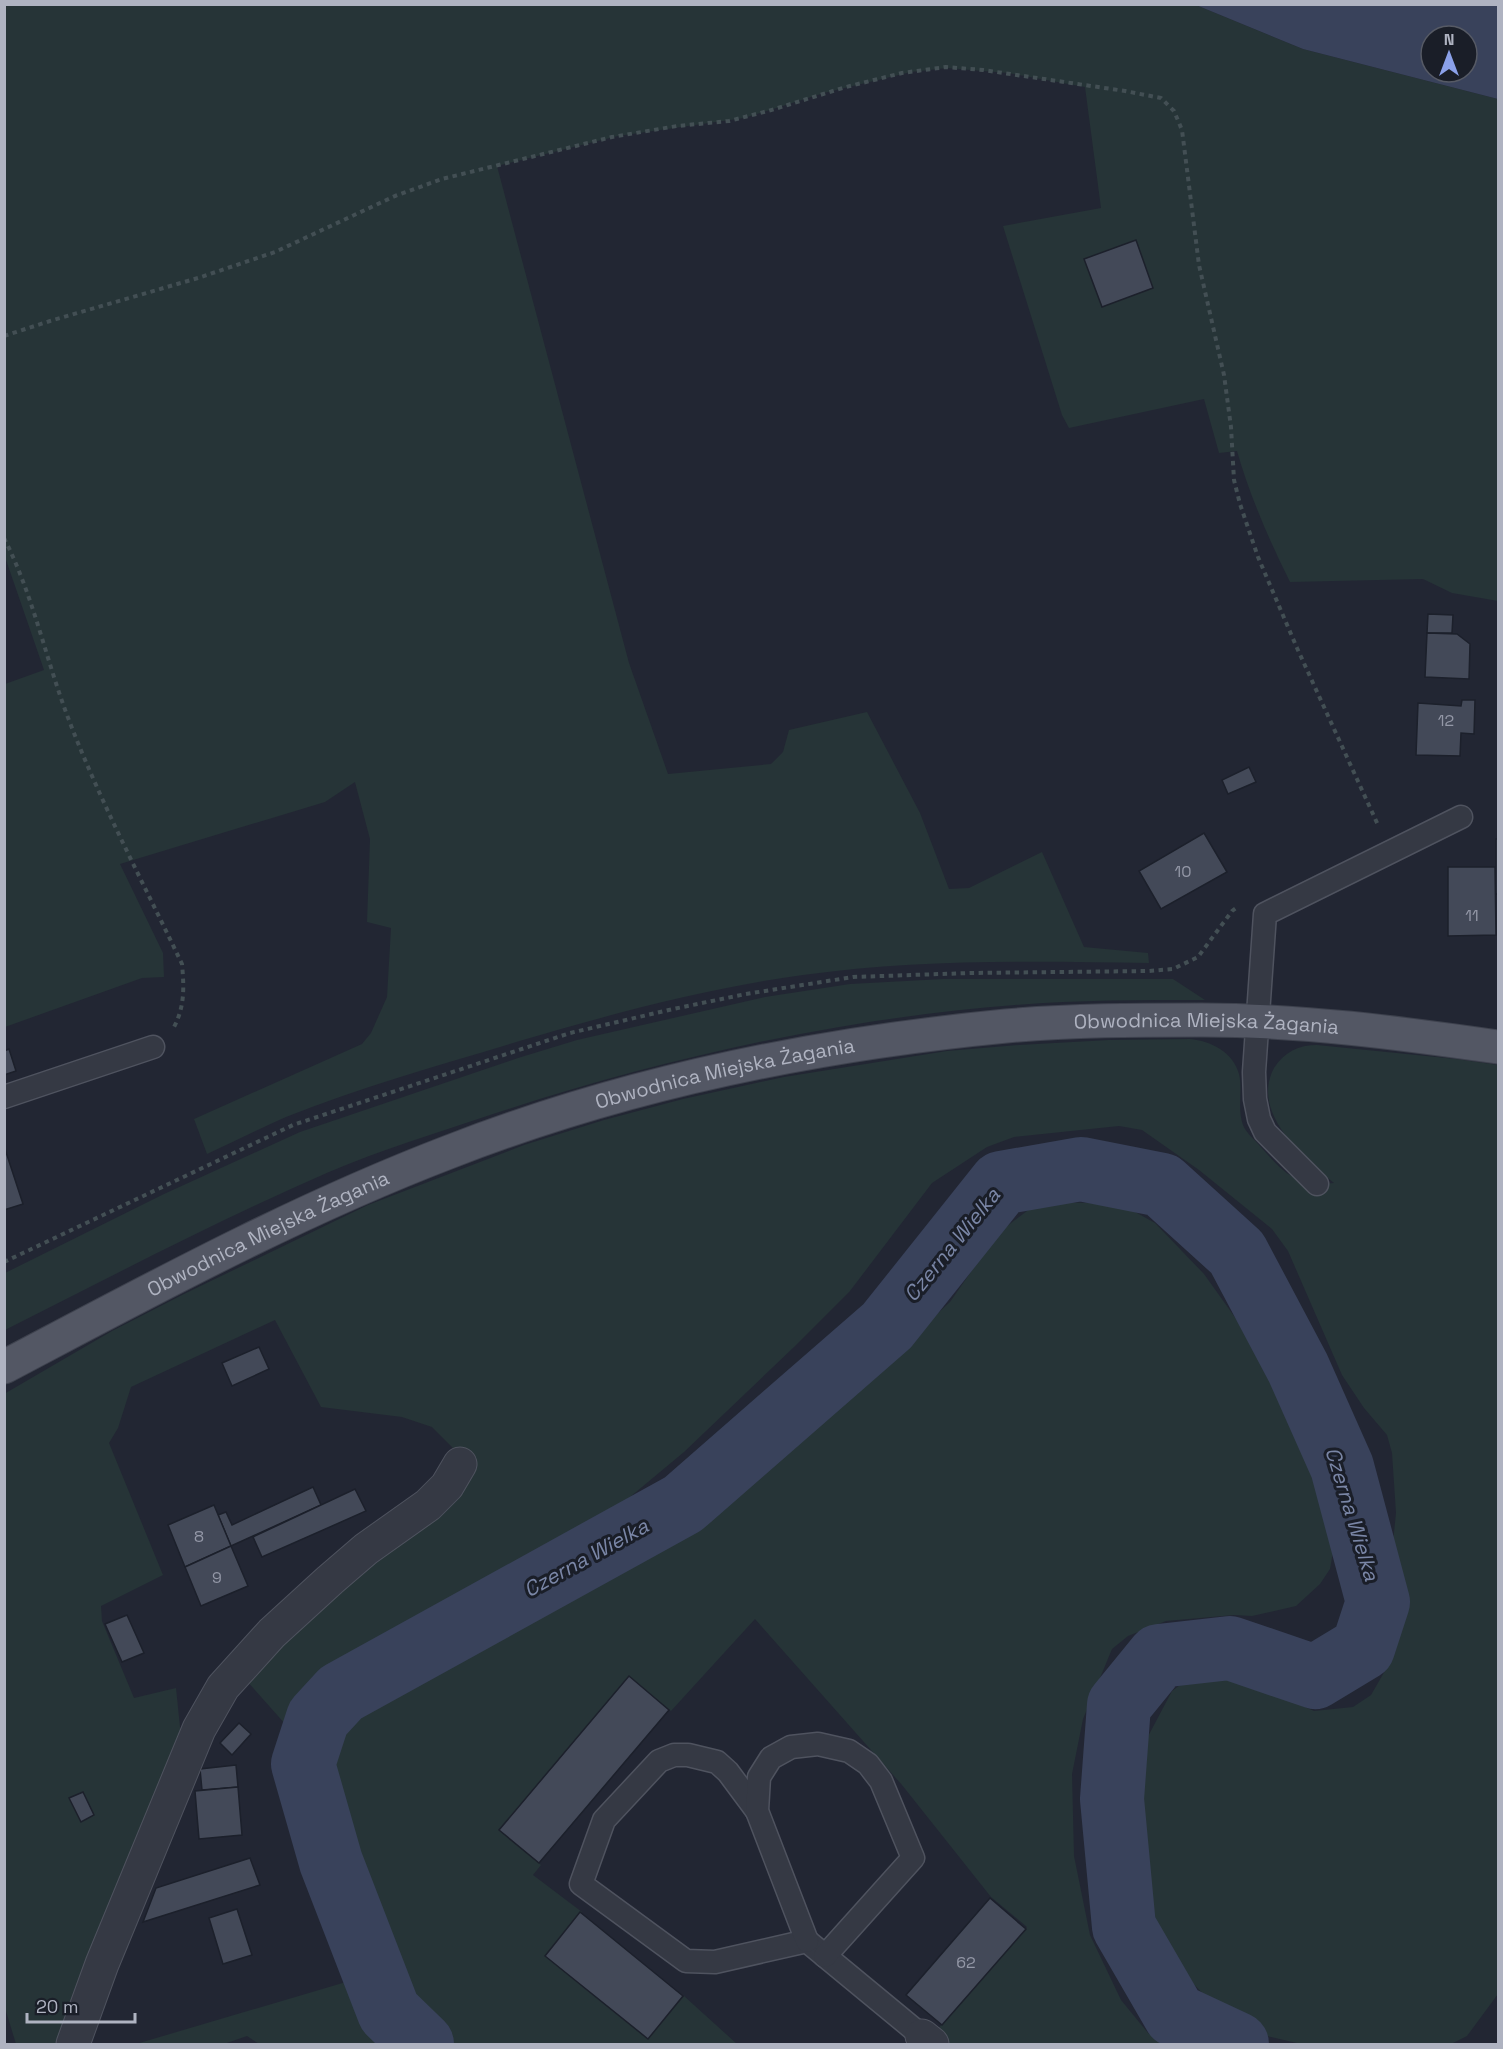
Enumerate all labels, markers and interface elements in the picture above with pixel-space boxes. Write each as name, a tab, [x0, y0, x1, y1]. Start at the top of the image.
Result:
north arrow	[1419, 24, 1479, 84]
text: N	[1444, 29, 1454, 50]
house number: 12	[1438, 710, 1454, 731]
house number: 10	[1175, 861, 1191, 882]
house number: 11	[1465, 905, 1479, 926]
street label: Obwodnica Miejska Żagania	[1073, 1007, 1340, 1040]
street label: Obwodnica Miejska Żagania	[592, 1032, 857, 1115]
street label: Obwodnica Miejska Żagania	[143, 1165, 393, 1303]
water label: Czerna Wielka	[897, 1182, 1006, 1307]
water label: Czerna Wielka	[1319, 1444, 1386, 1585]
water label: Czerna Wielka	[519, 1512, 654, 1603]
house number: 8	[194, 1526, 204, 1547]
house number: 9	[212, 1567, 222, 1588]
house number: 62	[956, 1952, 976, 1973]
scale bar	[27, 1986, 135, 2024]
text: 20 m	[36, 1995, 79, 2018]

